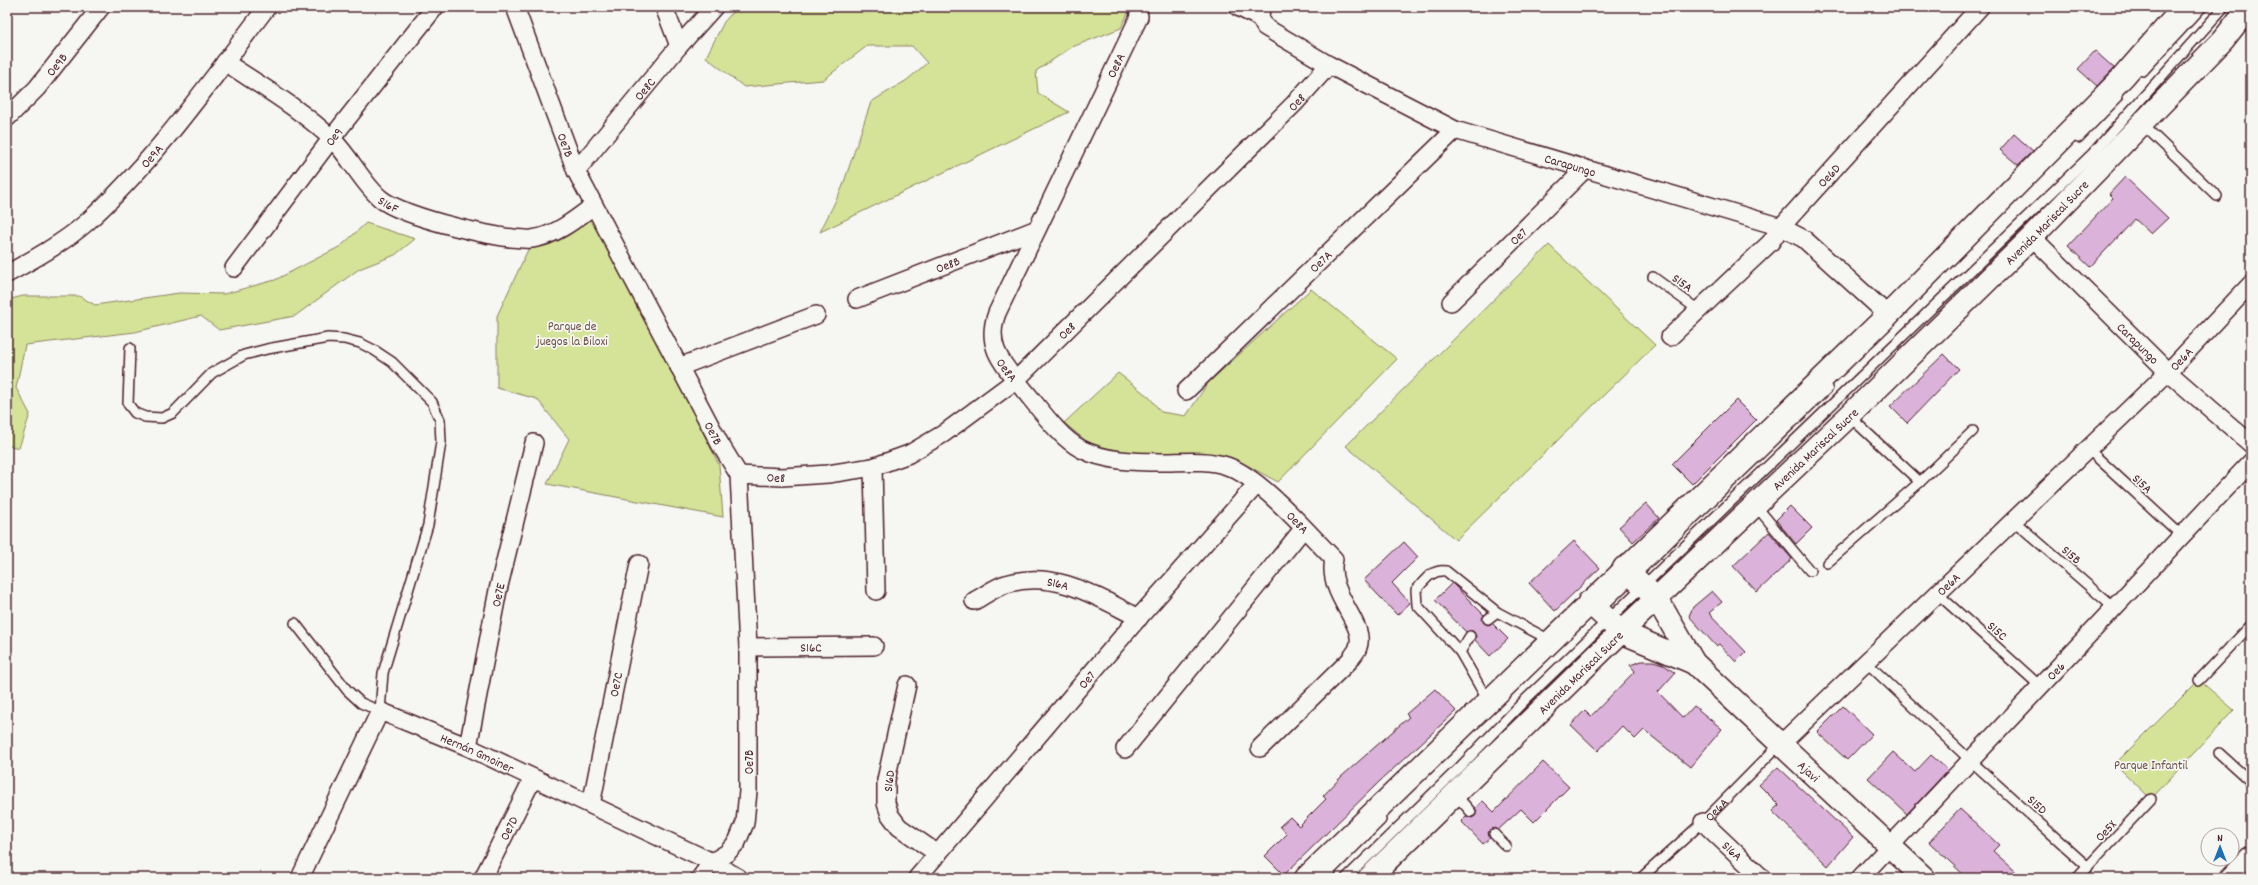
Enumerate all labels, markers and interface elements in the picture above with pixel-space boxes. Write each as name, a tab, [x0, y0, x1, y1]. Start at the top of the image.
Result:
street label: Oe9B	[43, 50, 73, 81]
street label: Oe8A	[1103, 50, 1131, 82]
street label: Oe8C	[631, 74, 662, 106]
street label: Oe8	[1285, 90, 1311, 117]
street label: Oe9	[322, 124, 349, 151]
street label: Oe7B	[551, 131, 577, 160]
street label: Oe9A	[137, 141, 169, 173]
street label: Carapungo	[1542, 150, 1598, 183]
street label: Oe6D	[1814, 160, 1846, 193]
street label: Avenida Mariscal Sucre	[2002, 176, 2095, 271]
street label: S16F	[373, 193, 401, 220]
street label: Oe7	[1506, 224, 1533, 251]
street label: Oe7A	[1306, 247, 1338, 278]
street label: Oe8B	[933, 253, 963, 279]
street label: S15A	[1667, 270, 1696, 298]
park label: Parque de juegos la Biloxi	[535, 318, 608, 352]
street label: Oe8	[1055, 319, 1081, 345]
street label: Carapungo	[2111, 319, 2162, 370]
street label: Oe6A	[2167, 344, 2199, 376]
street label: Oe8A	[990, 355, 1021, 387]
street label: Avenida Mariscal Sucre	[1769, 404, 1864, 496]
street label: Oe7B	[698, 419, 726, 449]
street label: Oe8	[766, 469, 786, 489]
street label: S15A	[2127, 470, 2156, 499]
street label: Oe8A	[1281, 508, 1312, 539]
street label: S15B	[2056, 542, 2084, 570]
street label: Oe6A	[1933, 569, 1966, 602]
street label: S16A	[1045, 574, 1071, 597]
street label: Oe7E	[488, 581, 511, 609]
street label: S15C	[1982, 618, 2011, 646]
street label: Avenida Mariscal Sucre	[1535, 627, 1629, 720]
street label: S16C	[800, 639, 822, 659]
street label: Oe6	[2043, 658, 2071, 686]
street label: Oe7	[1075, 668, 1101, 694]
street label: Oe7C	[606, 670, 629, 699]
street label: Hernán Gmoiner	[437, 730, 517, 779]
street label: Oe7B	[741, 750, 760, 774]
street label: Ajavi	[1792, 757, 1823, 788]
park label: Parque Infantil	[2114, 757, 2188, 776]
street label: S16D	[880, 769, 901, 793]
street label: S15D	[2022, 792, 2051, 820]
street label: Oe6A	[1702, 794, 1734, 827]
street label: Oe7D	[496, 813, 524, 844]
street label: Oe5X	[2092, 816, 2122, 847]
north arrow	[2200, 827, 2240, 867]
text: N	[2217, 831, 2223, 847]
street label: S16A	[1716, 838, 1746, 867]

